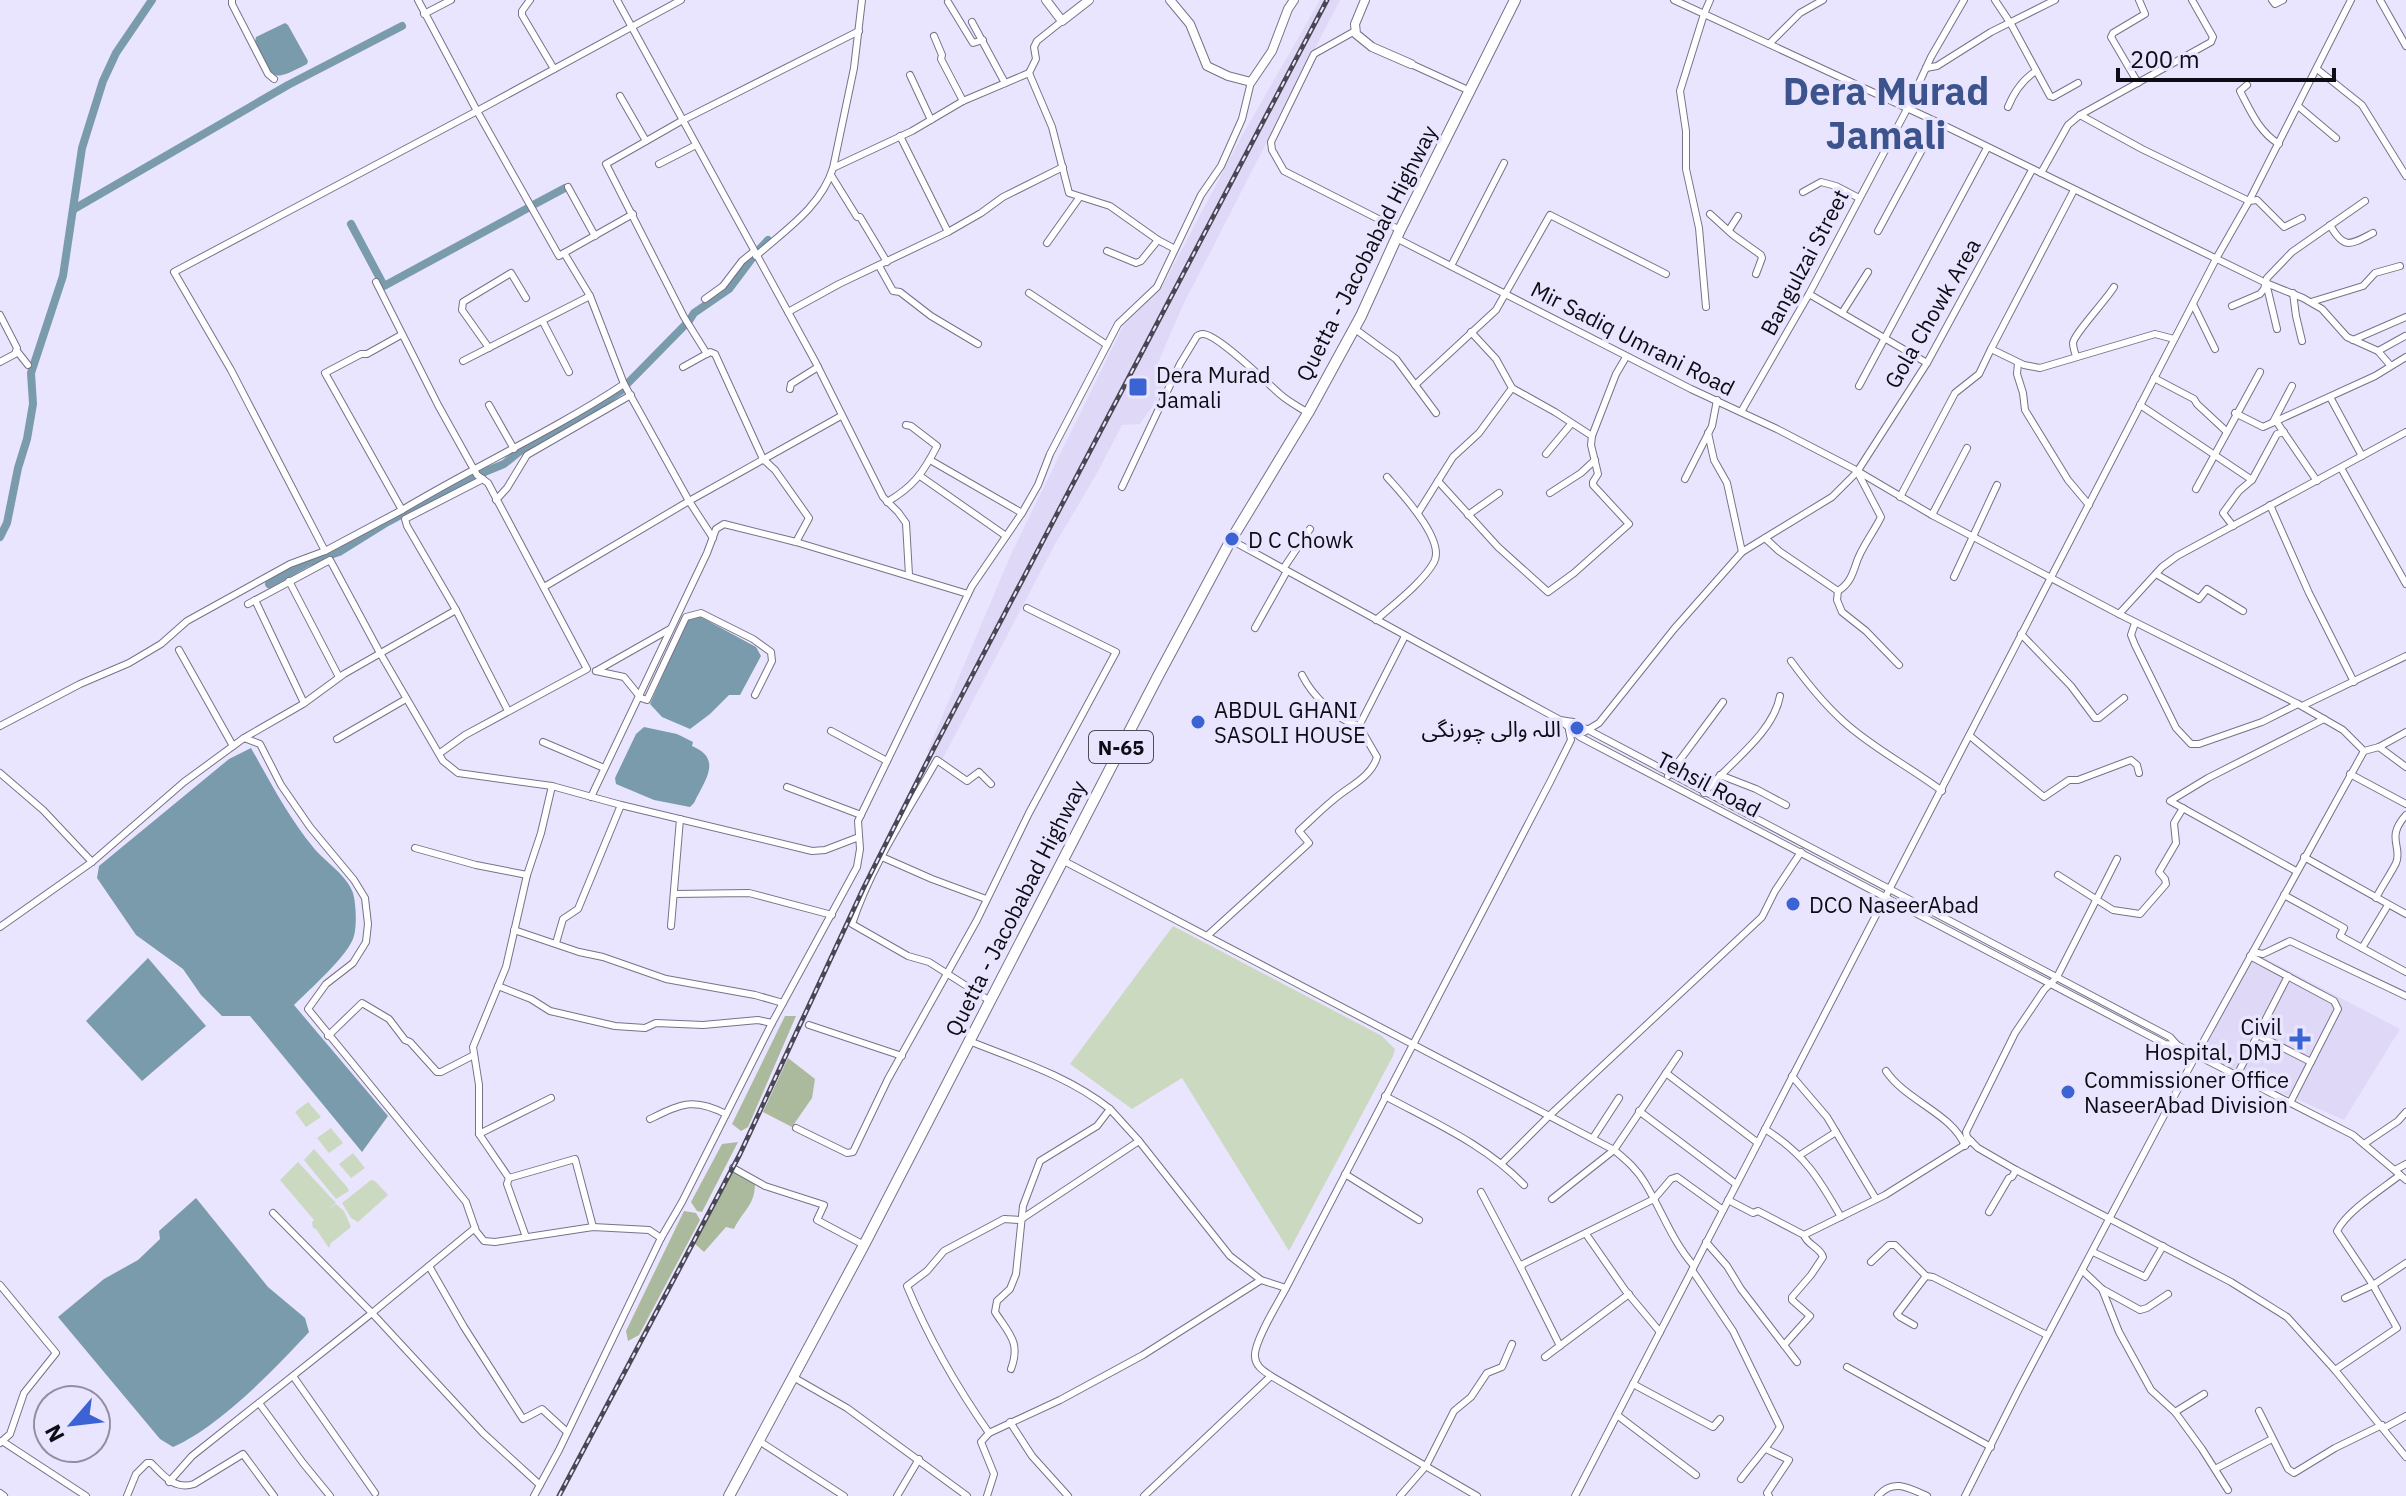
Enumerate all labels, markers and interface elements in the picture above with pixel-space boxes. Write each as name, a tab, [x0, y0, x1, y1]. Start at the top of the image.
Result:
scale bar	[2118, 32, 2334, 82]
text: 200 m	[2130, 43, 2200, 75]
district label: Dera Murad Jamali	[1783, 66, 1989, 159]
street label: Quetta - Jacobabad Highway	[1289, 120, 1443, 386]
street label: Bangulzai Street	[1753, 184, 1855, 340]
street label: Gola Chowk Area	[1877, 233, 1987, 393]
street label: Mir Sadiq Umrani Road	[1526, 274, 1740, 402]
place label: Dera Murad Jamali	[1156, 360, 1271, 414]
marker: Dera Murad Jamali	[1127, 376, 1149, 398]
place label: D C Chowk	[1248, 525, 1354, 554]
marker: D C Chowk	[1223, 530, 1241, 548]
place label: ABDUL GHANI SASOLI HOUSE	[1214, 695, 1366, 749]
marker: ABDUL GHANI SASOLI HOUSE	[1189, 713, 1207, 731]
place label: اللہ والی چورنگی	[1421, 714, 1561, 744]
marker: اللہ والی چورنگی	[1568, 719, 1586, 737]
road number: N-65	[1089, 731, 1153, 763]
street label: Tehsil Road	[1652, 745, 1766, 823]
street label: Quetta - Jacobabad Highway	[938, 775, 1092, 1041]
place label: DCO NaseerAbad	[1809, 890, 1979, 919]
marker: DCO NaseerAbad	[1784, 895, 1802, 913]
place label: Civil Hospital, DMJ	[2144, 1012, 2282, 1066]
marker: Civil Hospital, DMJ	[2289, 1028, 2311, 1050]
place label: Commissioner Office NaseerAbad Division	[2084, 1065, 2289, 1119]
marker: Commissioner Office NaseerAbad Division	[2059, 1083, 2077, 1101]
north arrow	[32, 1384, 112, 1464]
text: N	[37, 1420, 70, 1447]

